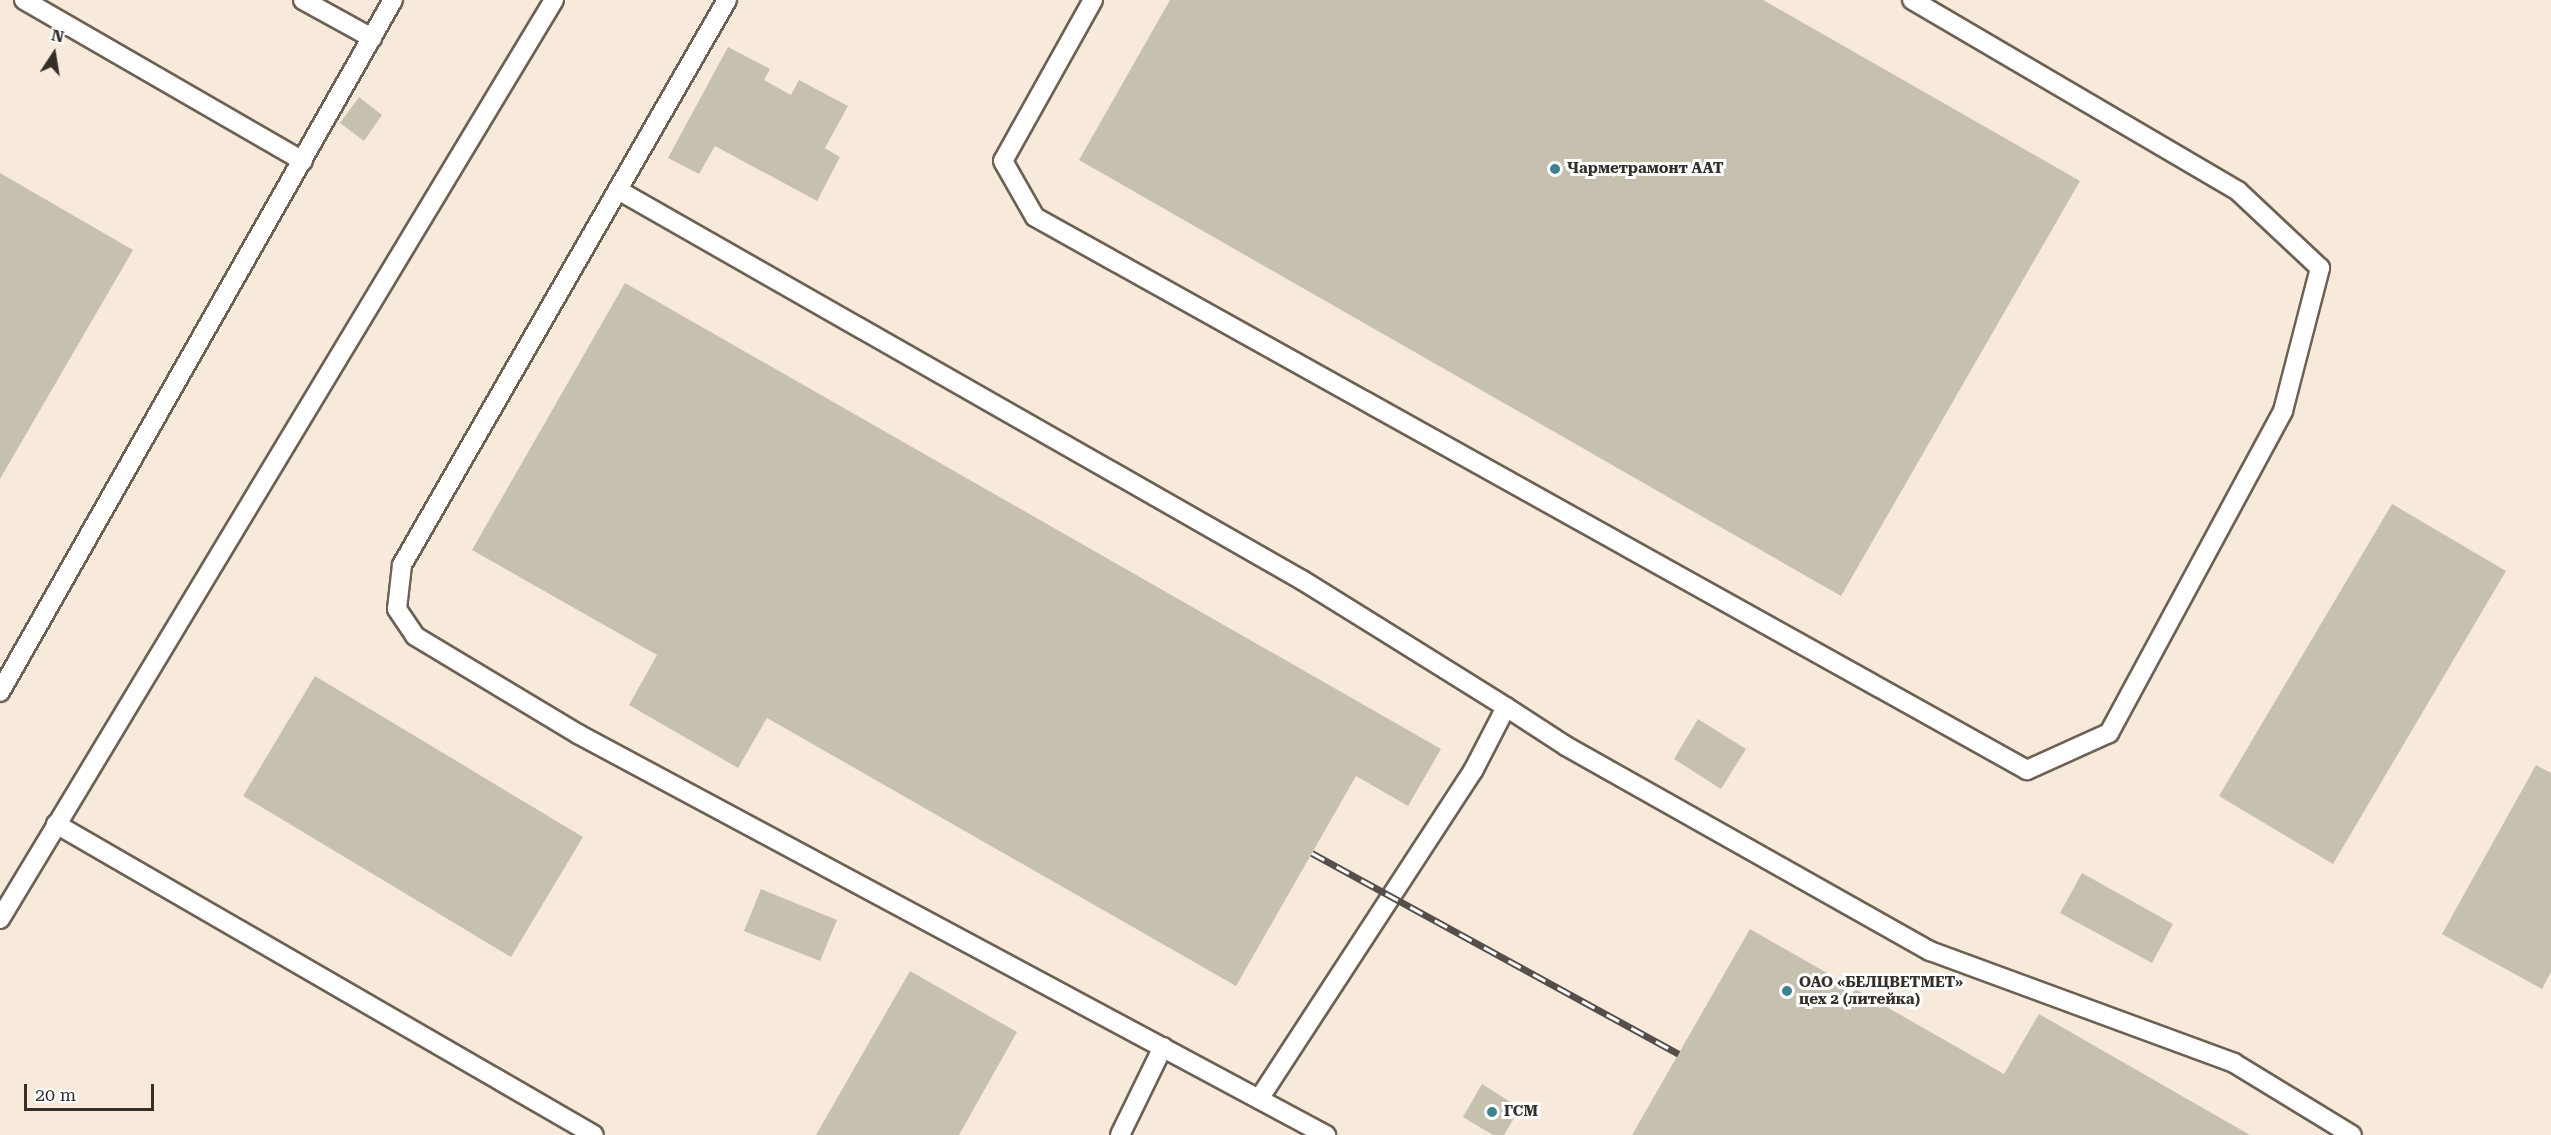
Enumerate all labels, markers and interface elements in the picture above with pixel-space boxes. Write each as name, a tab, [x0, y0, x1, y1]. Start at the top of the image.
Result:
north arrow	[24, 24, 84, 84]
text: N	[50, 25, 66, 46]
place label: Чарметрамонт ААТ	[1567, 160, 1724, 178]
marker: Чарметрамонт ААТ	[1548, 162, 1562, 176]
place label: ОАО «БЕЛЦВЕТМЕТ» цех 2 (литейка)	[1799, 973, 1963, 1008]
marker: ОАО «БЕЛЦВЕТМЕТ» цех 2 (литейка)	[1780, 984, 1794, 998]
scale bar	[27, 1072, 158, 1110]
text: 20 m	[35, 1084, 76, 1105]
place label: ГСМ	[1504, 1103, 1538, 1121]
marker: ГСМ	[1485, 1105, 1499, 1119]

